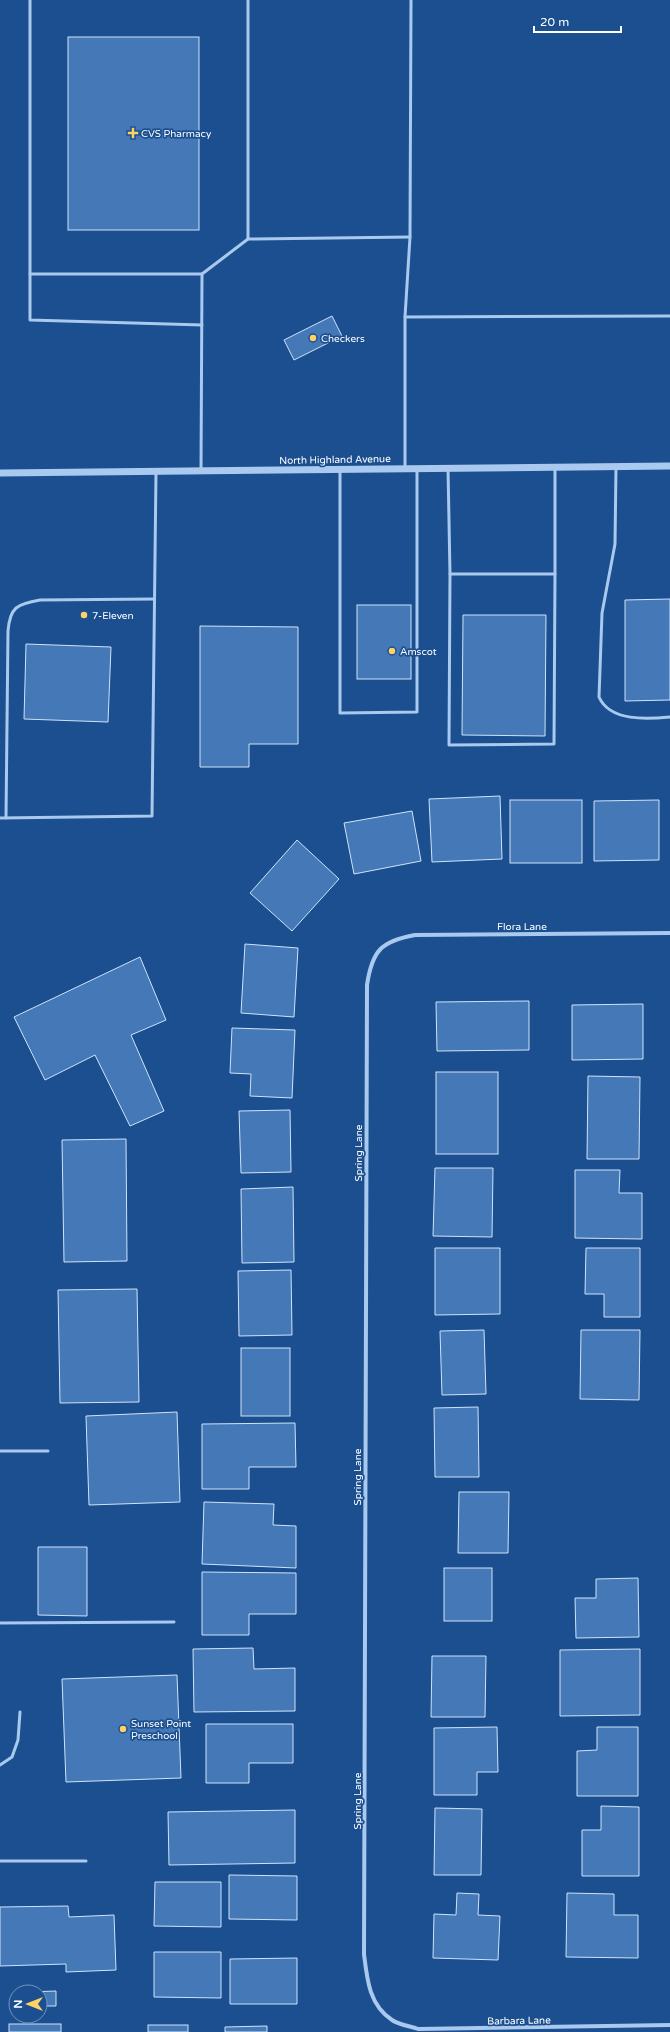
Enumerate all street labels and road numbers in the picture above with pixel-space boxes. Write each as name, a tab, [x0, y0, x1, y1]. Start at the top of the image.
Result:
street label: North Highland Avenue	[279, 453, 391, 467]
street label: Flora Lane	[497, 921, 547, 933]
street label: Spring Lane	[353, 1124, 365, 1181]
street label: Spring Lane	[352, 1448, 364, 1505]
street label: Spring Lane	[352, 1772, 364, 1829]
street label: Barbara Lane	[487, 2014, 551, 2028]

